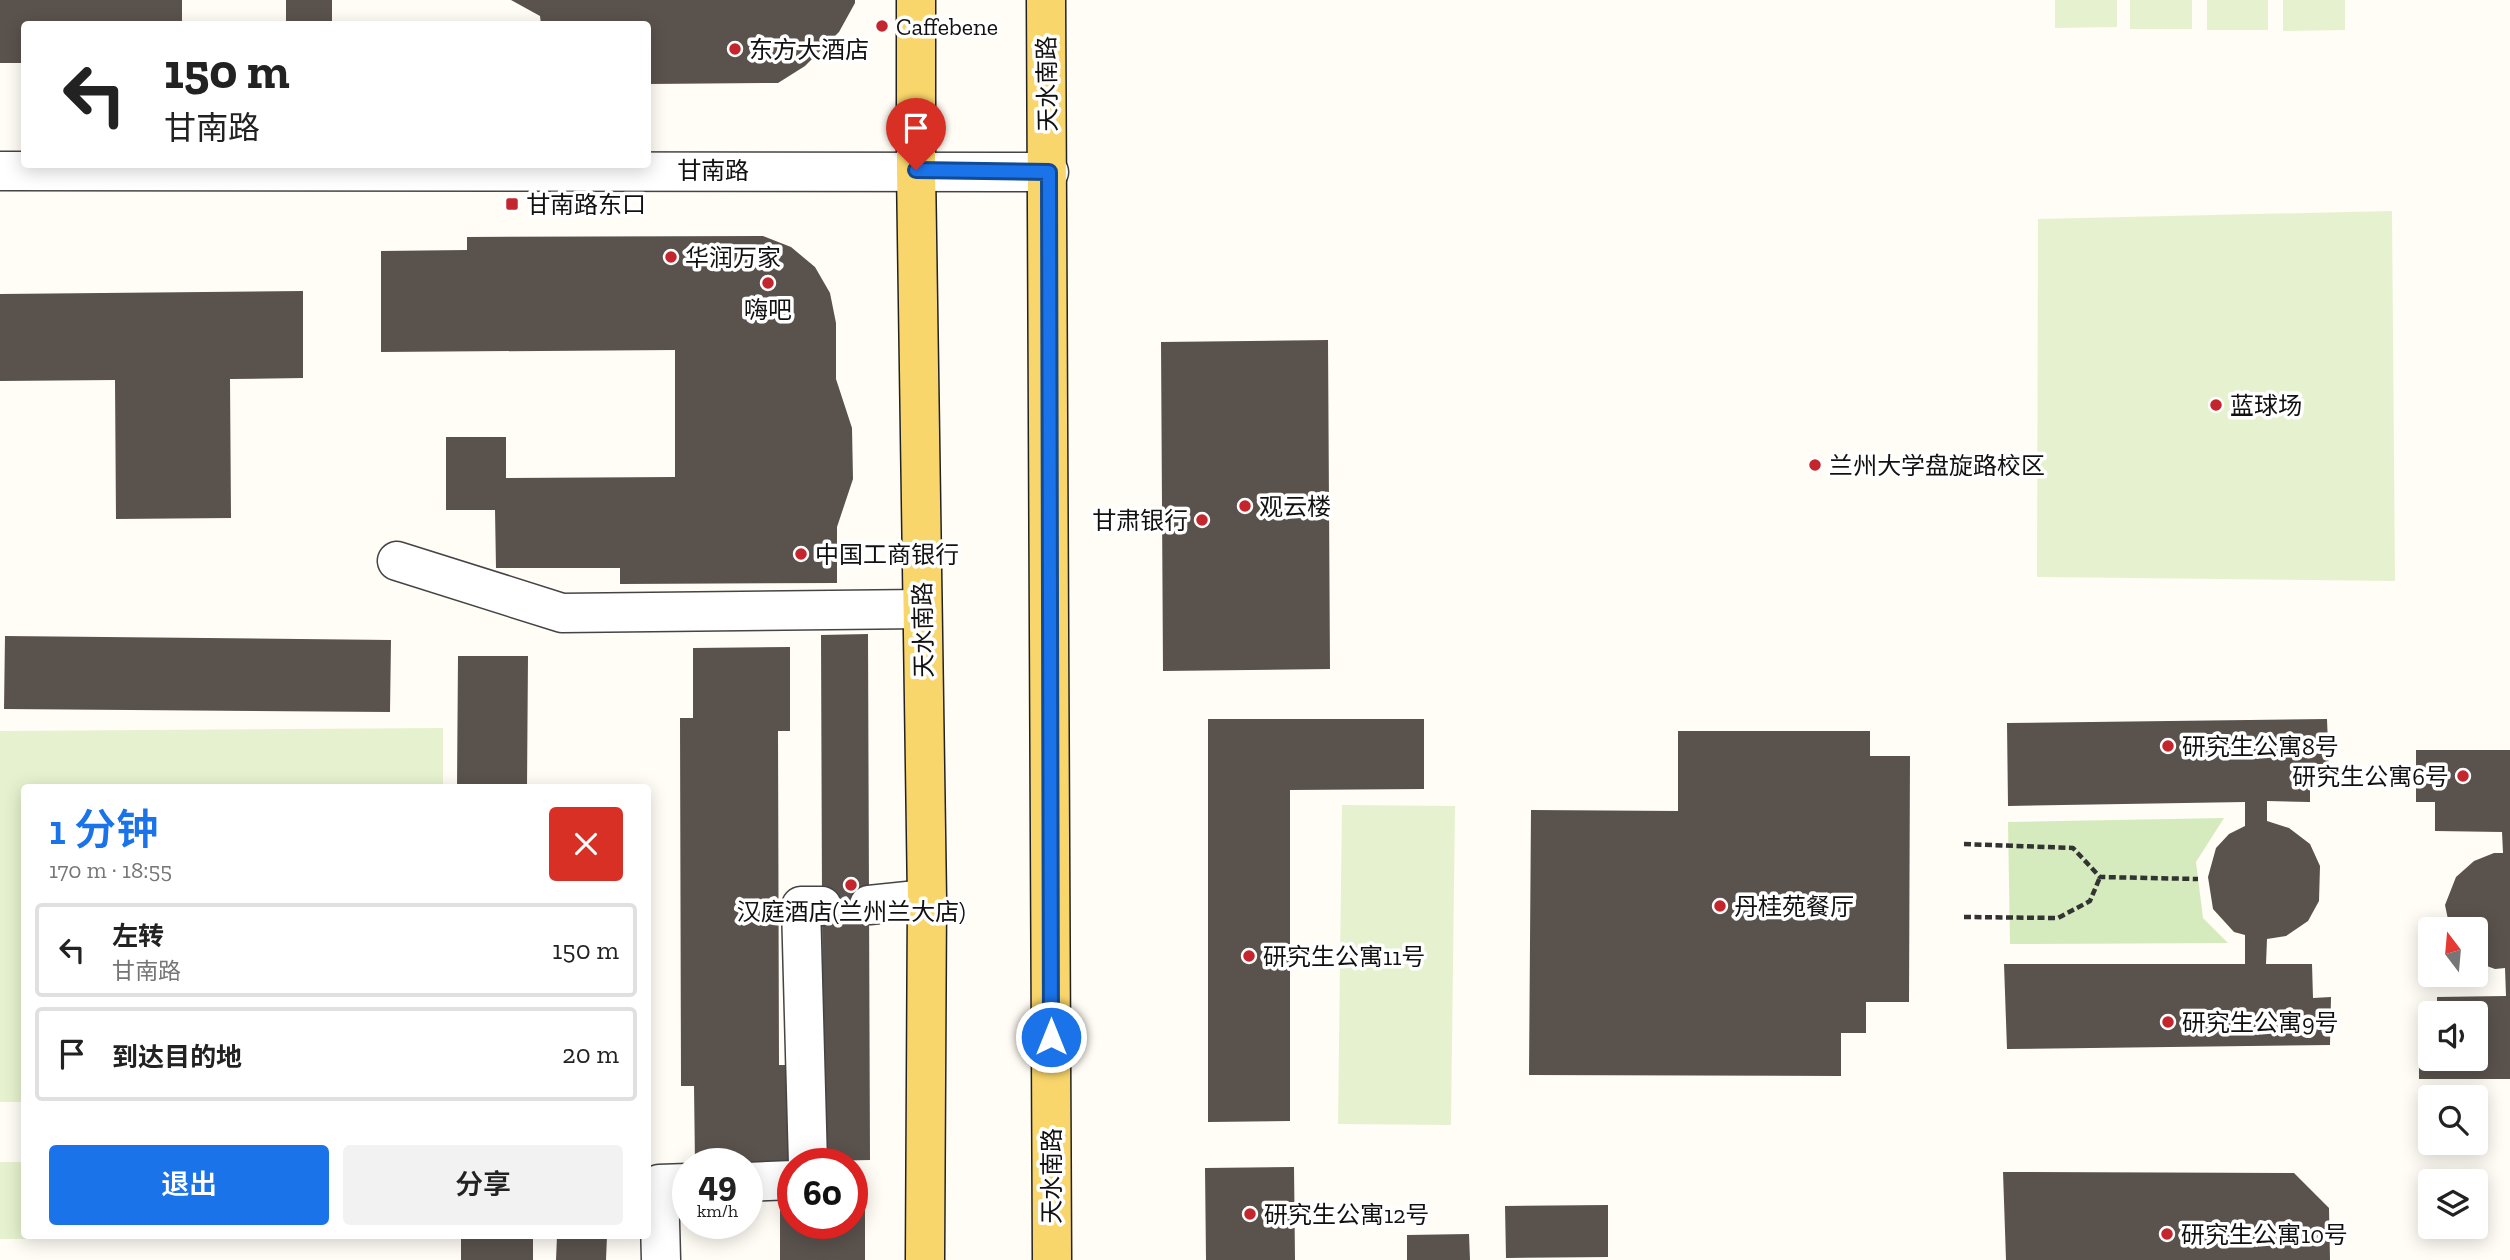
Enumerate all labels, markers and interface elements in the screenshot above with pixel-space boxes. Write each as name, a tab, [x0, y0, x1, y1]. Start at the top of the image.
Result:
place label: Caffebene	[896, 12, 998, 41]
marker: Caffebene	[874, 18, 890, 34]
place label: 东方大酒店	[749, 35, 869, 64]
street label: 天水南路	[1032, 36, 1062, 132]
marker: 东方大酒店	[727, 41, 743, 57]
text: 150 m	[164, 42, 290, 101]
icon: left	[49, 49, 140, 140]
pin	[886, 98, 946, 170]
text: 甘南路	[164, 109, 260, 147]
icon: arrive	[897, 109, 935, 147]
street label: 甘南路	[677, 156, 749, 185]
place label: 甘南路东口	[526, 190, 646, 219]
marker: 甘南路东口	[504, 196, 520, 212]
place label: 华润万家	[685, 243, 781, 272]
marker: 华润万家	[663, 249, 679, 265]
marker: 嗨吧	[760, 275, 776, 291]
place label: 嗨吧	[744, 295, 792, 324]
place label: 蓝球场	[2230, 391, 2302, 420]
marker: 蓝球场	[2208, 397, 2224, 413]
place label: 兰州大学盘旋路校区	[1829, 451, 2045, 480]
marker: 兰州大学盘旋路校区	[1807, 457, 1823, 473]
place label: 观云楼	[1259, 492, 1331, 521]
marker: 观云楼	[1237, 498, 1253, 514]
place label: 甘肃银行	[1092, 506, 1188, 535]
marker: 甘肃银行	[1194, 512, 1210, 528]
place label: 中国工商银行	[815, 540, 959, 569]
marker: 中国工商银行	[793, 546, 809, 562]
street label: 天水南路	[908, 582, 938, 678]
place label: 研究生公寓8号	[2182, 732, 2339, 761]
marker: 研究生公寓8号	[2160, 738, 2176, 754]
place label: 研究生公寓6号	[2292, 762, 2449, 791]
marker: 研究生公寓6号	[2455, 768, 2471, 784]
text: 1 分钟	[49, 804, 158, 855]
button: close	[549, 807, 623, 881]
text: 170 m · 18:55	[49, 856, 172, 884]
marker: 汉庭酒店(兰州兰大店)	[843, 877, 859, 893]
place label: 丹桂苑餐厅	[1734, 892, 1854, 921]
place label: 汉庭酒店(兰州兰大店)	[736, 897, 966, 926]
marker: 丹桂苑餐厅	[1712, 898, 1728, 914]
north arrow	[2418, 917, 2488, 987]
map controls	[2418, 917, 2488, 1239]
text: 左转	[112, 920, 164, 952]
icon: left	[53, 931, 91, 969]
text: 150 m	[552, 934, 619, 966]
place label: 研究生公寓11号	[1263, 942, 1425, 971]
marker: 研究生公寓11号	[1241, 948, 1257, 964]
text: 甘南路	[112, 957, 181, 985]
position arrow	[1014, 1000, 1088, 1074]
button: sound	[2418, 1001, 2488, 1071]
place label: 研究生公寓9号	[2182, 1008, 2339, 1037]
marker: 研究生公寓9号	[2160, 1014, 2176, 1030]
icon: arrive	[53, 1035, 91, 1073]
text: 20 m	[562, 1038, 619, 1070]
text: 到达目的地	[112, 1041, 242, 1073]
button: search	[2418, 1085, 2488, 1155]
street label: 天水南路	[1037, 1128, 1066, 1224]
button: 退出	[49, 1145, 329, 1225]
button: 分享	[343, 1145, 623, 1225]
speed limit sign: 60	[777, 1148, 868, 1239]
text: 49	[698, 1163, 737, 1205]
button: layers	[2418, 1169, 2488, 1239]
text: km/h	[697, 1200, 738, 1222]
place label: 研究生公寓12号	[1264, 1200, 1430, 1229]
marker: 研究生公寓12号	[1242, 1206, 1258, 1222]
place label: 研究生公寓10号	[2181, 1220, 2348, 1249]
marker: 研究生公寓10号	[2159, 1226, 2175, 1242]

